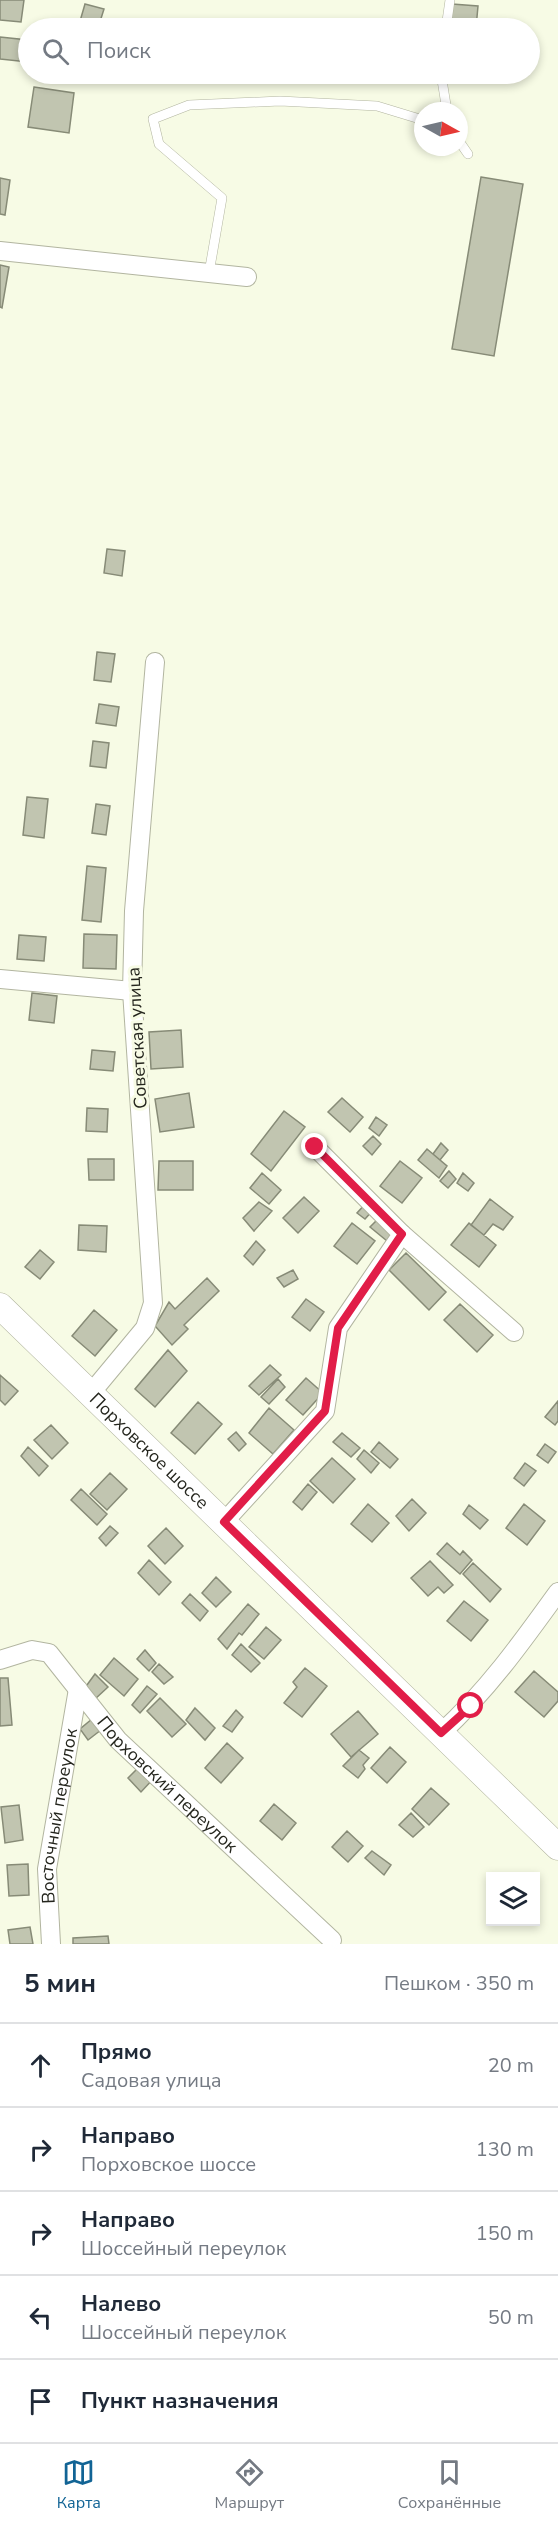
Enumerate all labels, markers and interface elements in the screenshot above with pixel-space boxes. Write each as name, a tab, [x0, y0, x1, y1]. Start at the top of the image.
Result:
search box	[18, 18, 540, 84]
icon: search	[39, 35, 72, 68]
text: Поиск	[87, 36, 151, 66]
north arrow	[414, 102, 468, 156]
street label: Советская улица	[121, 967, 153, 1109]
route end	[301, 1133, 327, 1159]
street label: Порховское шоссе	[84, 1387, 214, 1514]
route start	[457, 1692, 483, 1718]
street label: Порховский переулок	[92, 1711, 243, 1858]
street label: Восточный переулок	[35, 1726, 83, 1904]
map controls	[486, 1872, 540, 1926]
button: layers	[486, 1872, 540, 1926]
text: 5 мин	[24, 1966, 96, 2001]
text: Пешком · 350 m	[384, 1970, 534, 1997]
text: Прямо	[81, 2037, 152, 2067]
icon: ahead	[24, 2049, 57, 2082]
text: 20 m	[488, 2052, 534, 2079]
text: Садовая улица	[81, 2067, 222, 2094]
text: Направо	[81, 2121, 175, 2151]
icon: right	[24, 2133, 57, 2166]
text: 130 m	[476, 2136, 534, 2163]
text: Порховское шоссе	[81, 2151, 256, 2178]
text: Направо	[81, 2205, 175, 2235]
icon: right	[24, 2217, 57, 2250]
text: 150 m	[476, 2220, 534, 2247]
text: Шоссейный переулок	[81, 2235, 286, 2262]
text: Налево	[81, 2289, 161, 2319]
icon: left	[24, 2301, 57, 2334]
text: 50 m	[488, 2304, 534, 2331]
text: Шоссейный переулок	[81, 2319, 286, 2346]
icon: arrive	[24, 2385, 57, 2418]
text: Пункт назначения	[81, 2386, 279, 2416]
tab: Карта	[57, 2456, 101, 2514]
tab: Маршрут	[215, 2456, 284, 2514]
tab: Сохранённые	[398, 2456, 501, 2514]

